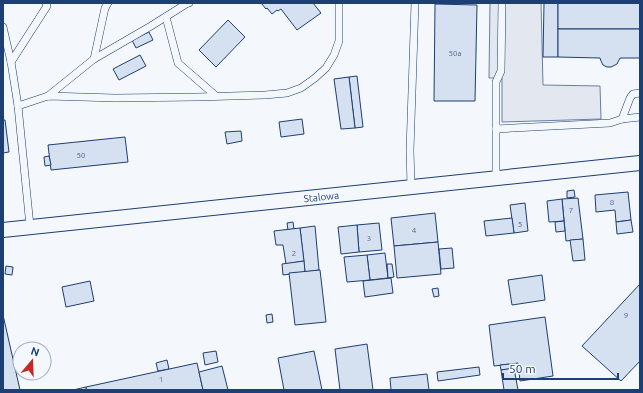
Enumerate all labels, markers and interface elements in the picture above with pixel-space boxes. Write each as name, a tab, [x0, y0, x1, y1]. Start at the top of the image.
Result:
house number: 50a	[448, 49, 462, 58]
house number: 50	[76, 151, 86, 160]
street label: Stalowa	[303, 190, 340, 204]
house number: 8	[610, 198, 615, 207]
house number: 7	[569, 206, 573, 215]
house number: 5	[518, 220, 522, 229]
house number: 4	[412, 226, 417, 235]
house number: 3	[367, 234, 371, 243]
house number: 2	[292, 249, 296, 258]
house number: 9	[624, 311, 628, 320]
north arrow	[12, 341, 52, 381]
text: N	[29, 345, 41, 359]
scale bar	[503, 355, 618, 381]
text: 50 m	[509, 362, 536, 375]
house number: 1	[159, 375, 163, 384]

